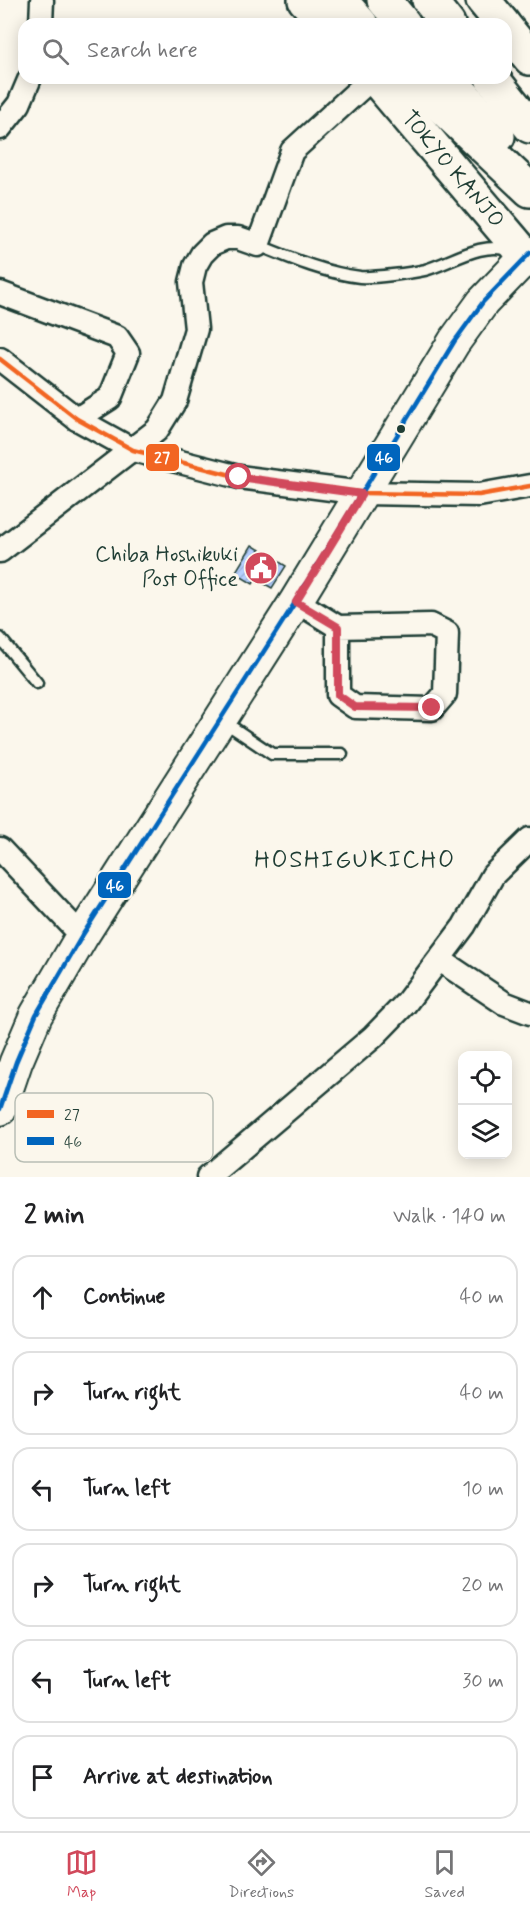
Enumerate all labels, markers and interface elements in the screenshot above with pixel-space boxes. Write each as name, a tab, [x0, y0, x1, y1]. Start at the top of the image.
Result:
search box	[18, 18, 512, 84]
icon: search	[39, 35, 72, 68]
text: Search here	[87, 37, 198, 65]
street label: TOKYO KANJO	[395, 105, 510, 234]
unlabelled marker	[395, 423, 407, 435]
line badge: 27	[145, 443, 180, 472]
line badge: 46	[366, 443, 401, 472]
text: 27	[154, 448, 170, 469]
text: 46	[375, 448, 393, 469]
route start	[225, 463, 251, 489]
place label: Chiba Hoshikuki Post Office	[95, 541, 238, 594]
public building icon: Chiba Hoshikuki Post Office	[243, 550, 279, 586]
route end	[418, 694, 444, 720]
district label: HOSHIGUKICHO	[254, 845, 456, 876]
line badge: 46	[97, 871, 132, 899]
text: 46	[106, 876, 124, 897]
map controls	[458, 1051, 512, 1159]
button: locate	[458, 1051, 512, 1105]
legend	[15, 1093, 213, 1162]
text: 27	[64, 1105, 80, 1126]
button: layers	[458, 1105, 512, 1159]
text: 46	[64, 1132, 82, 1153]
text: 2 min	[24, 1199, 85, 1233]
text: Walk · 140 m	[393, 1203, 506, 1230]
icon: ahead	[26, 1281, 59, 1314]
text: Continue	[83, 1283, 165, 1311]
text: 40 m	[460, 1284, 504, 1311]
icon: right	[26, 1377, 59, 1410]
text: Turn right	[83, 1379, 181, 1407]
text: 40 m	[460, 1380, 504, 1407]
icon: left	[26, 1473, 59, 1506]
text: Turn left	[83, 1475, 171, 1503]
text: 10 m	[462, 1476, 504, 1503]
icon: right	[26, 1569, 59, 1602]
text: Turn right	[83, 1571, 181, 1599]
text: 20 m	[461, 1572, 504, 1599]
icon: left	[26, 1665, 59, 1698]
text: Turn left	[83, 1667, 171, 1695]
text: 30 m	[462, 1668, 504, 1695]
icon: arrive	[26, 1761, 59, 1794]
text: Arrive at destination	[83, 1763, 273, 1791]
tab: Map	[65, 1846, 98, 1903]
tab: Directions	[228, 1846, 294, 1903]
tab: Saved	[424, 1846, 465, 1903]

